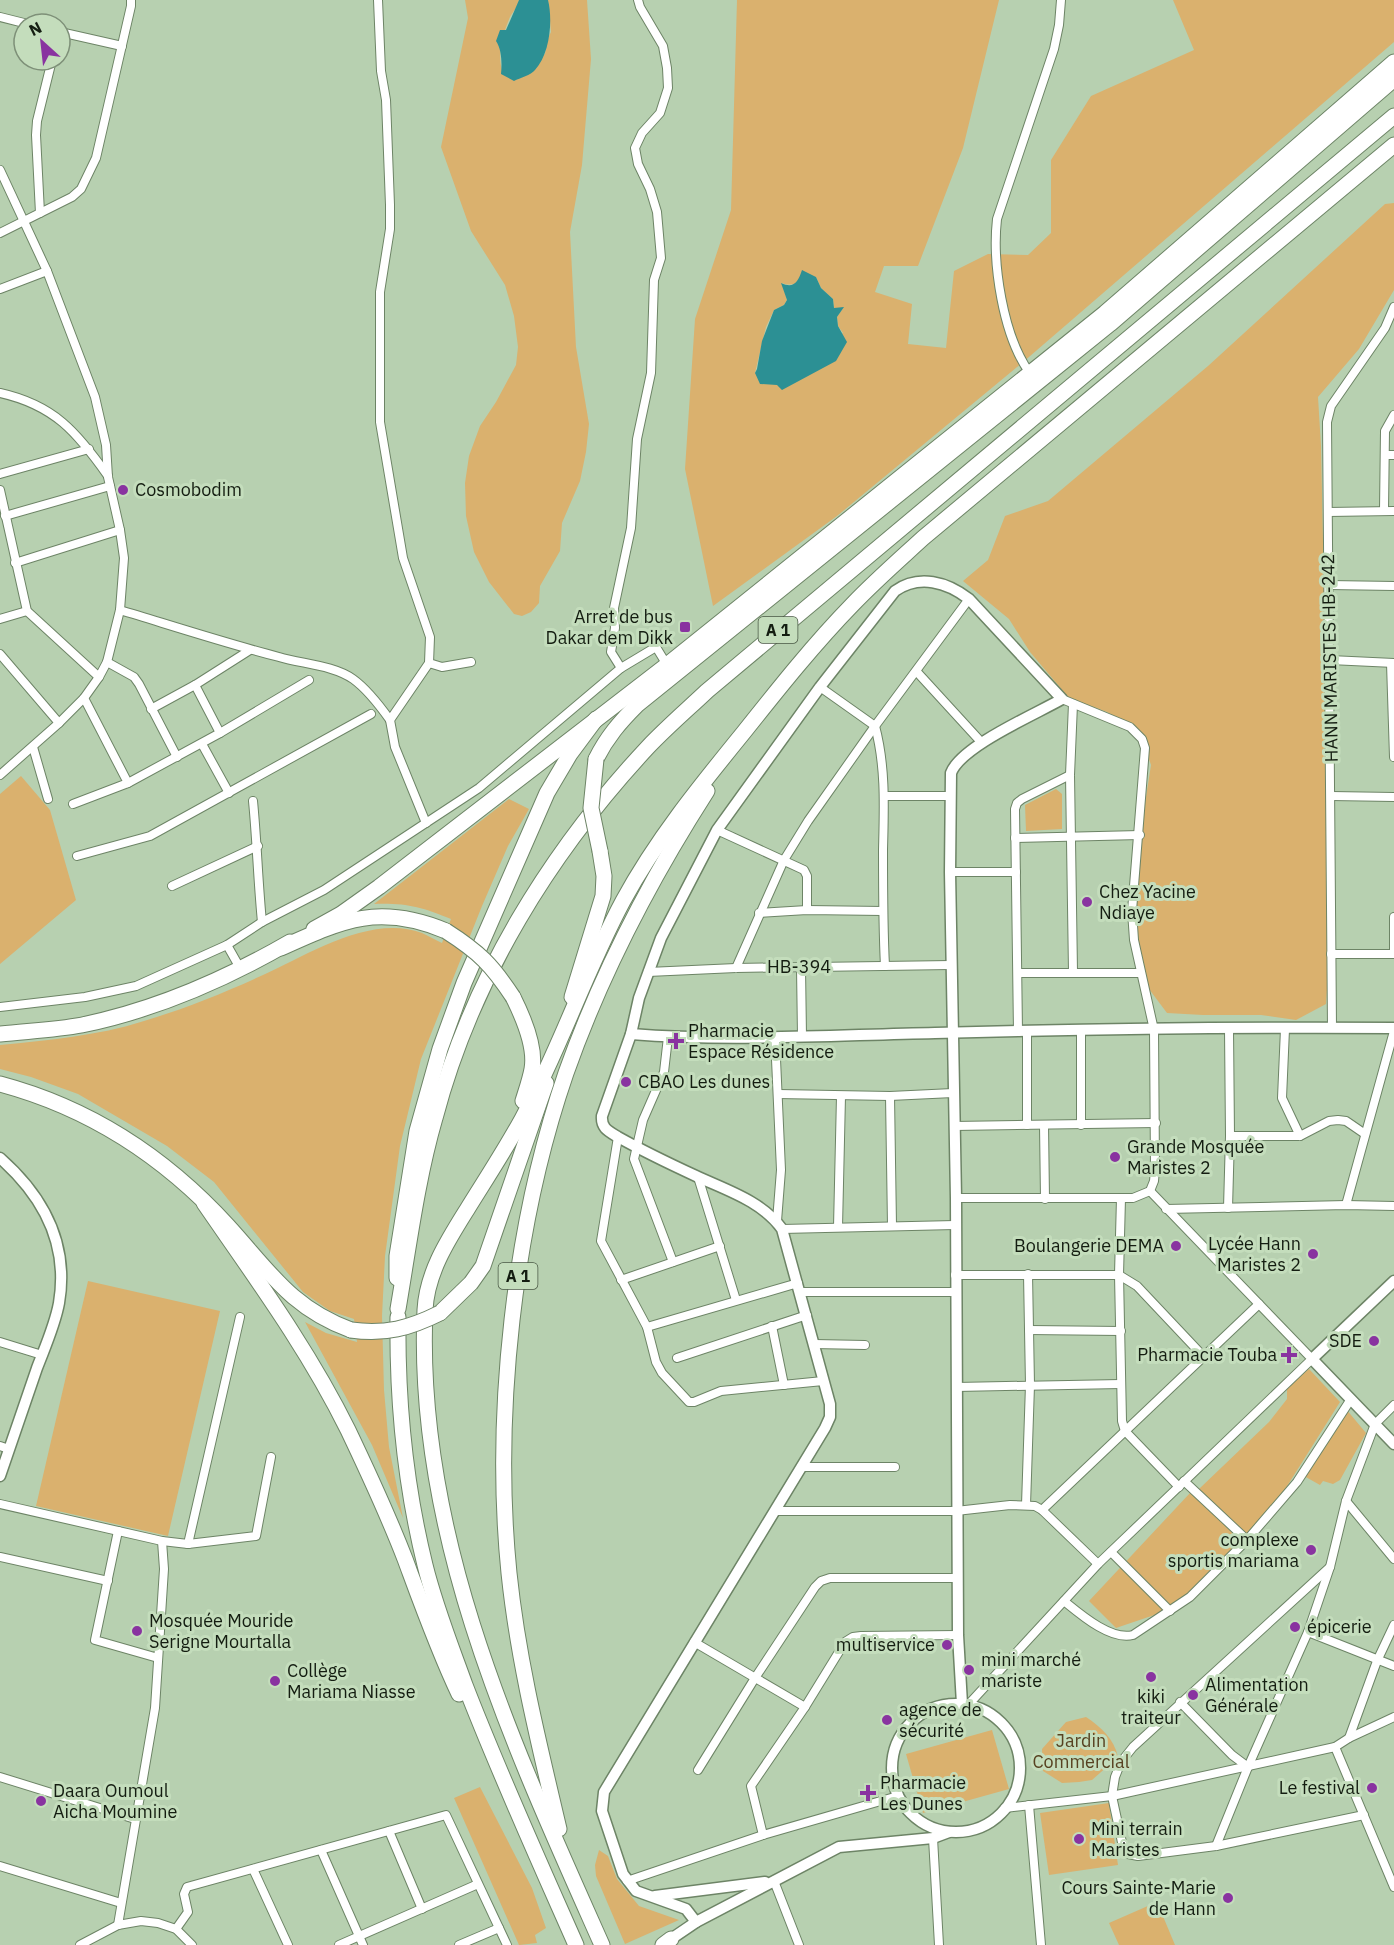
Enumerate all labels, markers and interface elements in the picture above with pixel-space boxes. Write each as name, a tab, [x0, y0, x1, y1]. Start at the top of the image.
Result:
north arrow	[12, 12, 72, 72]
text: N	[25, 17, 45, 40]
place label: Cosmobodim	[135, 478, 242, 501]
marker: Cosmobodim	[116, 483, 130, 497]
street label: HANN MARISTES HB-242	[1316, 554, 1343, 763]
place label: Arret de bus Dakar dem Dikk	[546, 605, 674, 649]
road number: A 1	[758, 617, 798, 643]
marker: Arret de bus Dakar dem Dikk	[678, 620, 692, 634]
place label: Chez Yacine Ndiaye	[1099, 880, 1196, 924]
marker: Chez Yacine Ndiaye	[1080, 895, 1094, 909]
street label: HB-394	[767, 955, 831, 978]
place label: Pharmacie Espace Résidence	[688, 1019, 834, 1063]
marker: Pharmacie Espace Résidence	[669, 1034, 683, 1048]
place label: CBAO Les dunes	[638, 1070, 770, 1093]
marker: CBAO Les dunes	[619, 1075, 633, 1089]
place label: Grande Mosquée Maristes 2	[1127, 1135, 1264, 1179]
marker: Grande Mosquée Maristes 2	[1108, 1150, 1122, 1164]
place label: Lycée Hann Maristes 2	[1208, 1232, 1301, 1276]
place label: Boulangerie DEMA	[1014, 1234, 1164, 1257]
marker: Boulangerie DEMA	[1169, 1239, 1183, 1253]
marker: Lycée Hann Maristes 2	[1306, 1247, 1320, 1261]
road number: A 1	[498, 1263, 538, 1289]
place label: SDE	[1329, 1329, 1362, 1352]
marker: SDE	[1367, 1334, 1381, 1348]
place label: Pharmacie Touba	[1137, 1343, 1277, 1366]
marker: Pharmacie Touba	[1282, 1348, 1296, 1362]
place label: complexe sportis mariama	[1168, 1528, 1299, 1572]
marker: complexe sportis mariama	[1304, 1543, 1318, 1557]
place label: Mosquée Mouride Serigne Mourtalla	[149, 1609, 294, 1653]
place label: épicerie	[1307, 1615, 1372, 1638]
marker: épicerie	[1288, 1620, 1302, 1634]
marker: Mosquée Mouride Serigne Mourtalla	[130, 1624, 144, 1638]
place label: multiservice	[836, 1633, 935, 1656]
marker: multiservice	[940, 1638, 954, 1652]
place label: mini marché mariste	[981, 1648, 1081, 1692]
place label: Collège Mariama Niasse	[287, 1659, 416, 1703]
marker: mini marché mariste	[962, 1663, 976, 1677]
marker: kiki traiteur	[1144, 1670, 1158, 1684]
place label: Alimentation Générale	[1205, 1673, 1309, 1717]
marker: Collège Mariama Niasse	[268, 1674, 282, 1688]
place label: kiki traiteur	[1121, 1685, 1181, 1729]
marker: Alimentation Générale	[1186, 1688, 1200, 1702]
place label: agence de sécurité	[899, 1698, 982, 1742]
marker: agence de sécurité	[880, 1713, 894, 1727]
park label: Jardin Commercial	[1032, 1729, 1130, 1773]
place label: Pharmacie Les Dunes	[880, 1771, 966, 1815]
place label: Le festival	[1279, 1776, 1360, 1799]
place label: Daara Oumoul Aicha Moumine	[53, 1779, 178, 1823]
marker: Le festival	[1365, 1781, 1379, 1795]
marker: Pharmacie Les Dunes	[861, 1786, 875, 1800]
marker: Daara Oumoul Aicha Moumine	[34, 1794, 48, 1808]
place label: Mini terrain Maristes	[1091, 1817, 1183, 1861]
marker: Mini terrain Maristes	[1072, 1832, 1086, 1846]
place label: Cours Sainte-Marie de Hann	[1061, 1876, 1216, 1920]
marker: Cours Sainte-Marie de Hann	[1221, 1891, 1235, 1905]

